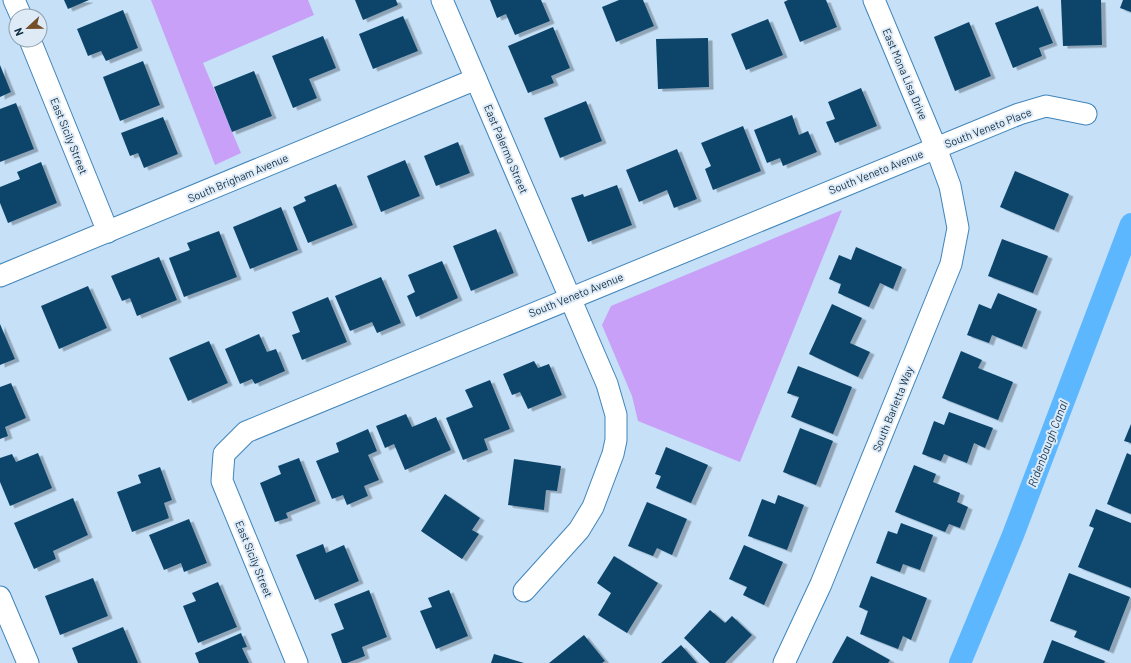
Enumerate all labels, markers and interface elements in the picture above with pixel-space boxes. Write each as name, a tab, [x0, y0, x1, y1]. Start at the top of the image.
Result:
north arrow	[8, 8, 48, 48]
text: N	[11, 26, 26, 38]
street label: East Mona Lisa Drive	[880, 26, 931, 122]
street label: East Sicily Street	[48, 96, 91, 176]
street label: East Palermo Street	[482, 102, 531, 195]
street label: South Veneto Place	[942, 105, 1033, 150]
street label: South Veneto Avenue	[827, 147, 925, 196]
street label: South Brigham Avenue	[186, 150, 290, 205]
street label: South Veneto Avenue	[527, 270, 625, 319]
street label: South Barletta Way	[870, 364, 916, 453]
water label: Ridenbaugh Canal	[1024, 398, 1070, 489]
street label: East Sicily Street	[233, 519, 276, 599]

